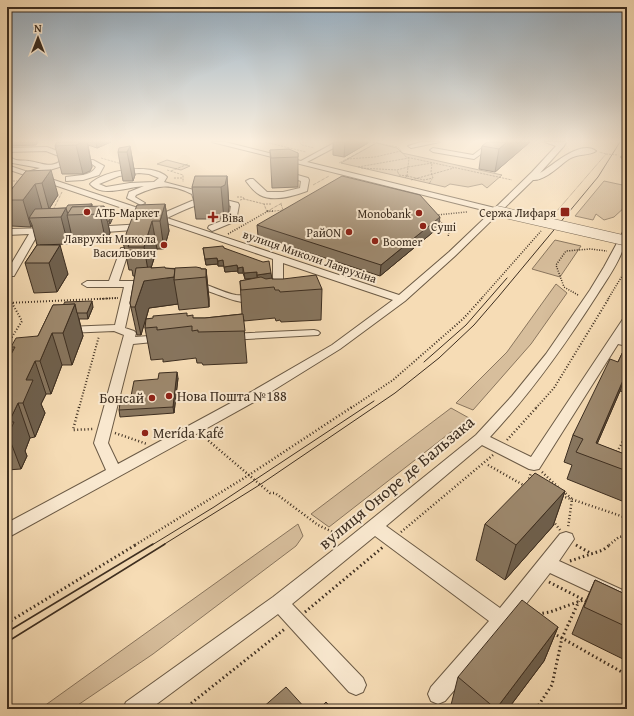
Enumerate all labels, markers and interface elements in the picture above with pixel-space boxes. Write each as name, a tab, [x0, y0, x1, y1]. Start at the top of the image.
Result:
north arrow	[18, 18, 58, 58]
text: N	[34, 20, 42, 36]
place label: АТБ-Маркет	[95, 204, 159, 221]
place label: Сержа Лифаря	[479, 204, 556, 221]
place label: Monobank	[357, 205, 412, 222]
marker: Сержа Лифаря	[559, 206, 571, 218]
marker: АТБ-Маркет	[82, 207, 92, 217]
marker: Monobank	[414, 208, 424, 218]
place label: Віва	[222, 209, 244, 226]
marker: Віва	[207, 211, 219, 223]
place label: Суші	[431, 218, 457, 235]
marker: Суші	[418, 221, 428, 231]
place label: РайON	[307, 224, 341, 241]
street label: вулиця Миколи Лаврухіна	[241, 225, 379, 287]
marker: РайON	[344, 227, 354, 237]
place label: Лаврухін Микола Васильович	[64, 230, 157, 261]
place label: Boomer	[383, 233, 422, 250]
marker: Boomer	[370, 236, 380, 246]
marker: Лаврухін Микола Васильович	[159, 240, 169, 250]
place label: Нова Пошта №188	[177, 386, 287, 406]
place label: Бонсай	[100, 388, 144, 408]
marker: Нова Пошта №188	[164, 391, 174, 401]
marker: Бонсай	[147, 393, 157, 403]
street label: вулиця Оноре де Бальзака	[313, 409, 479, 555]
place label: Merída Kafé	[153, 423, 224, 443]
marker: Merída Kafé	[140, 428, 150, 438]

